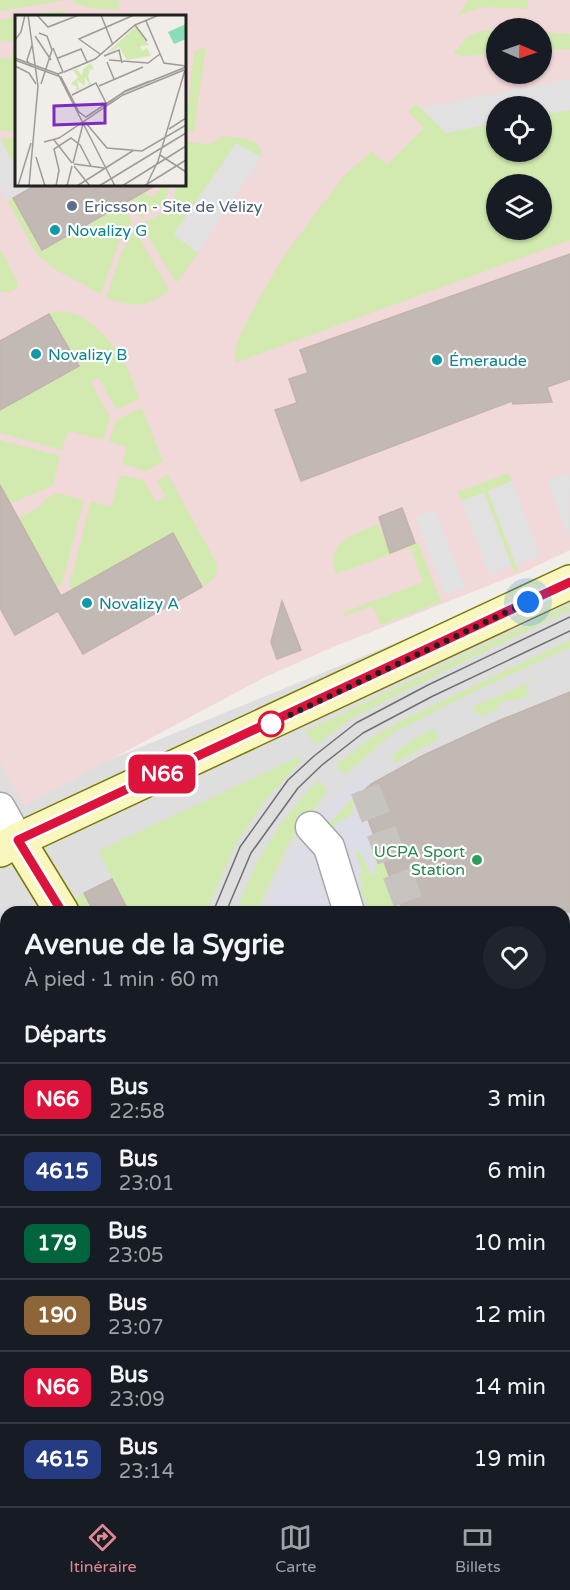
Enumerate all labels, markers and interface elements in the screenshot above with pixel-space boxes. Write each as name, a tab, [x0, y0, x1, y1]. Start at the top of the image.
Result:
inset map	[15, 15, 186, 186]
north arrow	[486, 18, 552, 84]
map controls	[486, 18, 552, 240]
button: locate	[486, 96, 552, 162]
button: layers	[486, 174, 552, 240]
place label: Ericsson - Site de Vélizy	[84, 197, 263, 217]
marker: Ericsson - Site de Vélizy	[65, 199, 79, 213]
place label: Novalizy G	[67, 221, 147, 241]
marker: Novalizy G	[48, 223, 62, 237]
place label: Novalizy B	[48, 345, 127, 365]
marker: Novalizy B	[29, 347, 43, 361]
place label: Émeraude	[449, 351, 527, 371]
marker: Émeraude	[430, 353, 444, 367]
your location	[513, 587, 543, 617]
place label: Novalizy A	[99, 594, 179, 614]
marker: Novalizy A	[80, 596, 94, 610]
unlabelled marker	[258, 711, 284, 737]
line badge: N66	[128, 754, 196, 794]
text: N66	[140, 762, 184, 787]
place label: UCPA Sport Station	[374, 842, 465, 880]
marker: UCPA Sport Station	[470, 853, 484, 867]
button: heart	[483, 926, 546, 989]
text: Avenue de la Sygrie	[24, 928, 285, 962]
text: À pied · 1 min · 60 m	[24, 968, 219, 992]
text: Départs	[24, 1022, 106, 1048]
text: Bus	[109, 1074, 148, 1100]
text: 3 min	[487, 1086, 546, 1112]
text: N66	[36, 1087, 79, 1112]
text: 22:58	[109, 1100, 165, 1124]
text: Bus	[119, 1146, 158, 1172]
text: 6 min	[487, 1158, 546, 1184]
text: 4615	[36, 1159, 89, 1184]
text: 23:01	[119, 1172, 174, 1196]
text: Bus	[108, 1218, 147, 1244]
text: 10 min	[474, 1230, 546, 1256]
text: 179	[37, 1231, 77, 1256]
text: 23:05	[108, 1244, 163, 1268]
text: Bus	[108, 1290, 147, 1316]
text: 12 min	[474, 1302, 546, 1328]
text: 190	[37, 1303, 77, 1328]
text: 23:07	[108, 1316, 163, 1340]
text: Bus	[109, 1362, 148, 1388]
text: 14 min	[474, 1374, 546, 1400]
text: N66	[36, 1375, 79, 1400]
text: 23:09	[109, 1388, 165, 1412]
text: Bus	[119, 1434, 158, 1460]
text: 19 min	[474, 1446, 546, 1472]
text: 4615	[36, 1447, 89, 1472]
text: 23:14	[119, 1460, 174, 1484]
tab: Itinéraire	[69, 1521, 137, 1577]
tab: Carte	[275, 1521, 316, 1577]
tab: Billets	[455, 1521, 501, 1577]

